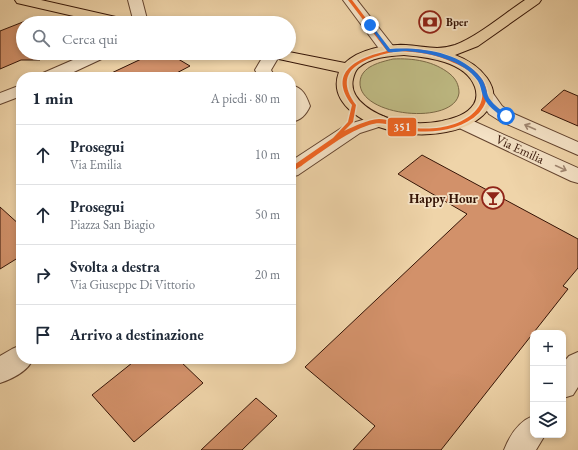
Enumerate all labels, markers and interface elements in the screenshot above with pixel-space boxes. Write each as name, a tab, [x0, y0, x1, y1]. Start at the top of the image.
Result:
bank icon: Bper	[417, 9, 443, 35]
place label: Bper	[446, 15, 469, 29]
search box	[16, 16, 296, 60]
route end	[361, 16, 379, 34]
icon: search	[30, 27, 52, 49]
text: Cerca qui	[62, 29, 118, 48]
text: 1 min	[32, 87, 73, 109]
text: A piedi · 80 m	[211, 90, 280, 107]
route start	[497, 107, 515, 125]
line badge: 351	[387, 117, 417, 137]
text: 351	[393, 120, 411, 134]
one-way arrow	[524, 123, 536, 130]
street label: Via Emilia	[493, 130, 548, 168]
text: Prosegui	[70, 137, 125, 156]
icon: ahead	[32, 144, 54, 166]
text: 10 m	[255, 146, 280, 163]
text: Via Emilia	[70, 156, 122, 173]
one-way arrow	[555, 165, 567, 172]
bar icon: Happy Hour	[480, 185, 506, 211]
place label: Happy Hour	[409, 190, 479, 207]
text: Prosegui	[70, 197, 125, 216]
icon: ahead	[32, 204, 54, 226]
text: 50 m	[255, 206, 280, 223]
text: Piazza San Biagio	[70, 216, 155, 233]
text: Svolta a destra	[70, 257, 160, 276]
icon: right	[32, 264, 54, 286]
text: 20 m	[255, 266, 280, 283]
text: Via Giuseppe Di Vittorio	[70, 276, 195, 293]
icon: arrive	[32, 324, 54, 346]
text: Arrivo a destinazione	[70, 325, 204, 344]
map controls	[530, 330, 566, 438]
button: +	[530, 330, 566, 366]
button: −	[530, 366, 566, 402]
button: layers	[530, 402, 566, 438]

